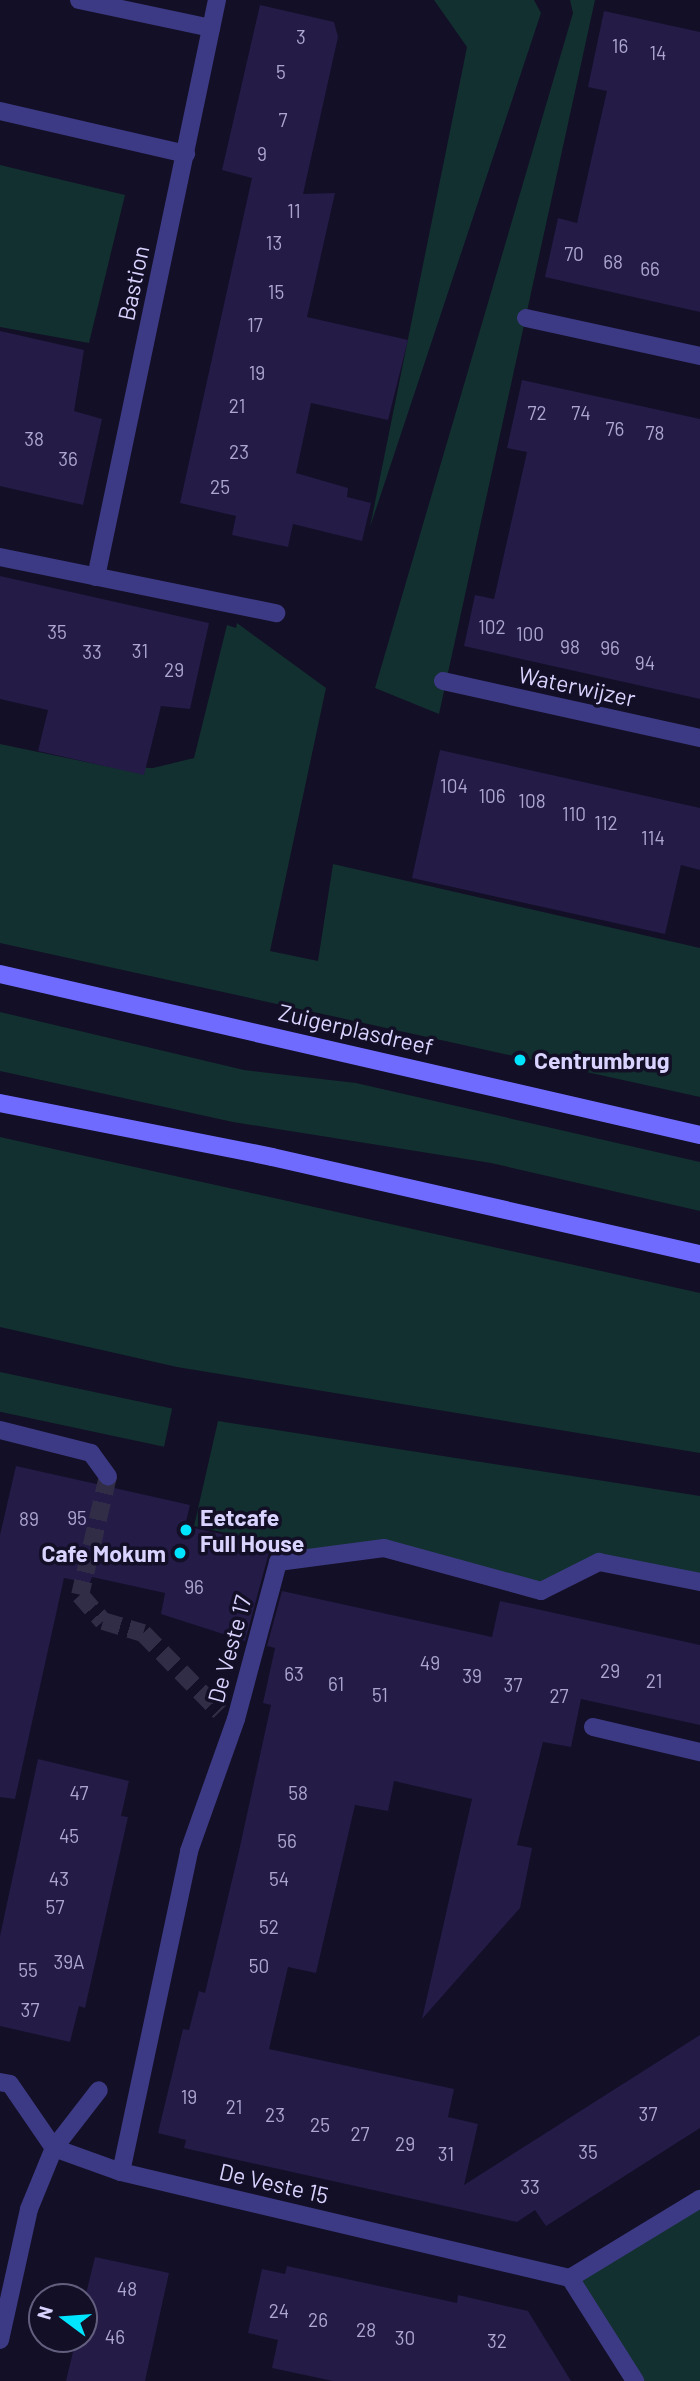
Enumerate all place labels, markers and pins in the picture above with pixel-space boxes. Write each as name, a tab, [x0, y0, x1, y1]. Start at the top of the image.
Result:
place label: Centrumbrug	[534, 1046, 670, 1074]
marker: Centrumbrug	[512, 1052, 528, 1068]
place label: Eetcafe Full House	[200, 1503, 304, 1557]
marker: Eetcafe Full House	[178, 1522, 194, 1538]
place label: Cafe Mokum	[42, 1539, 166, 1567]
marker: Cafe Mokum	[172, 1545, 188, 1561]

